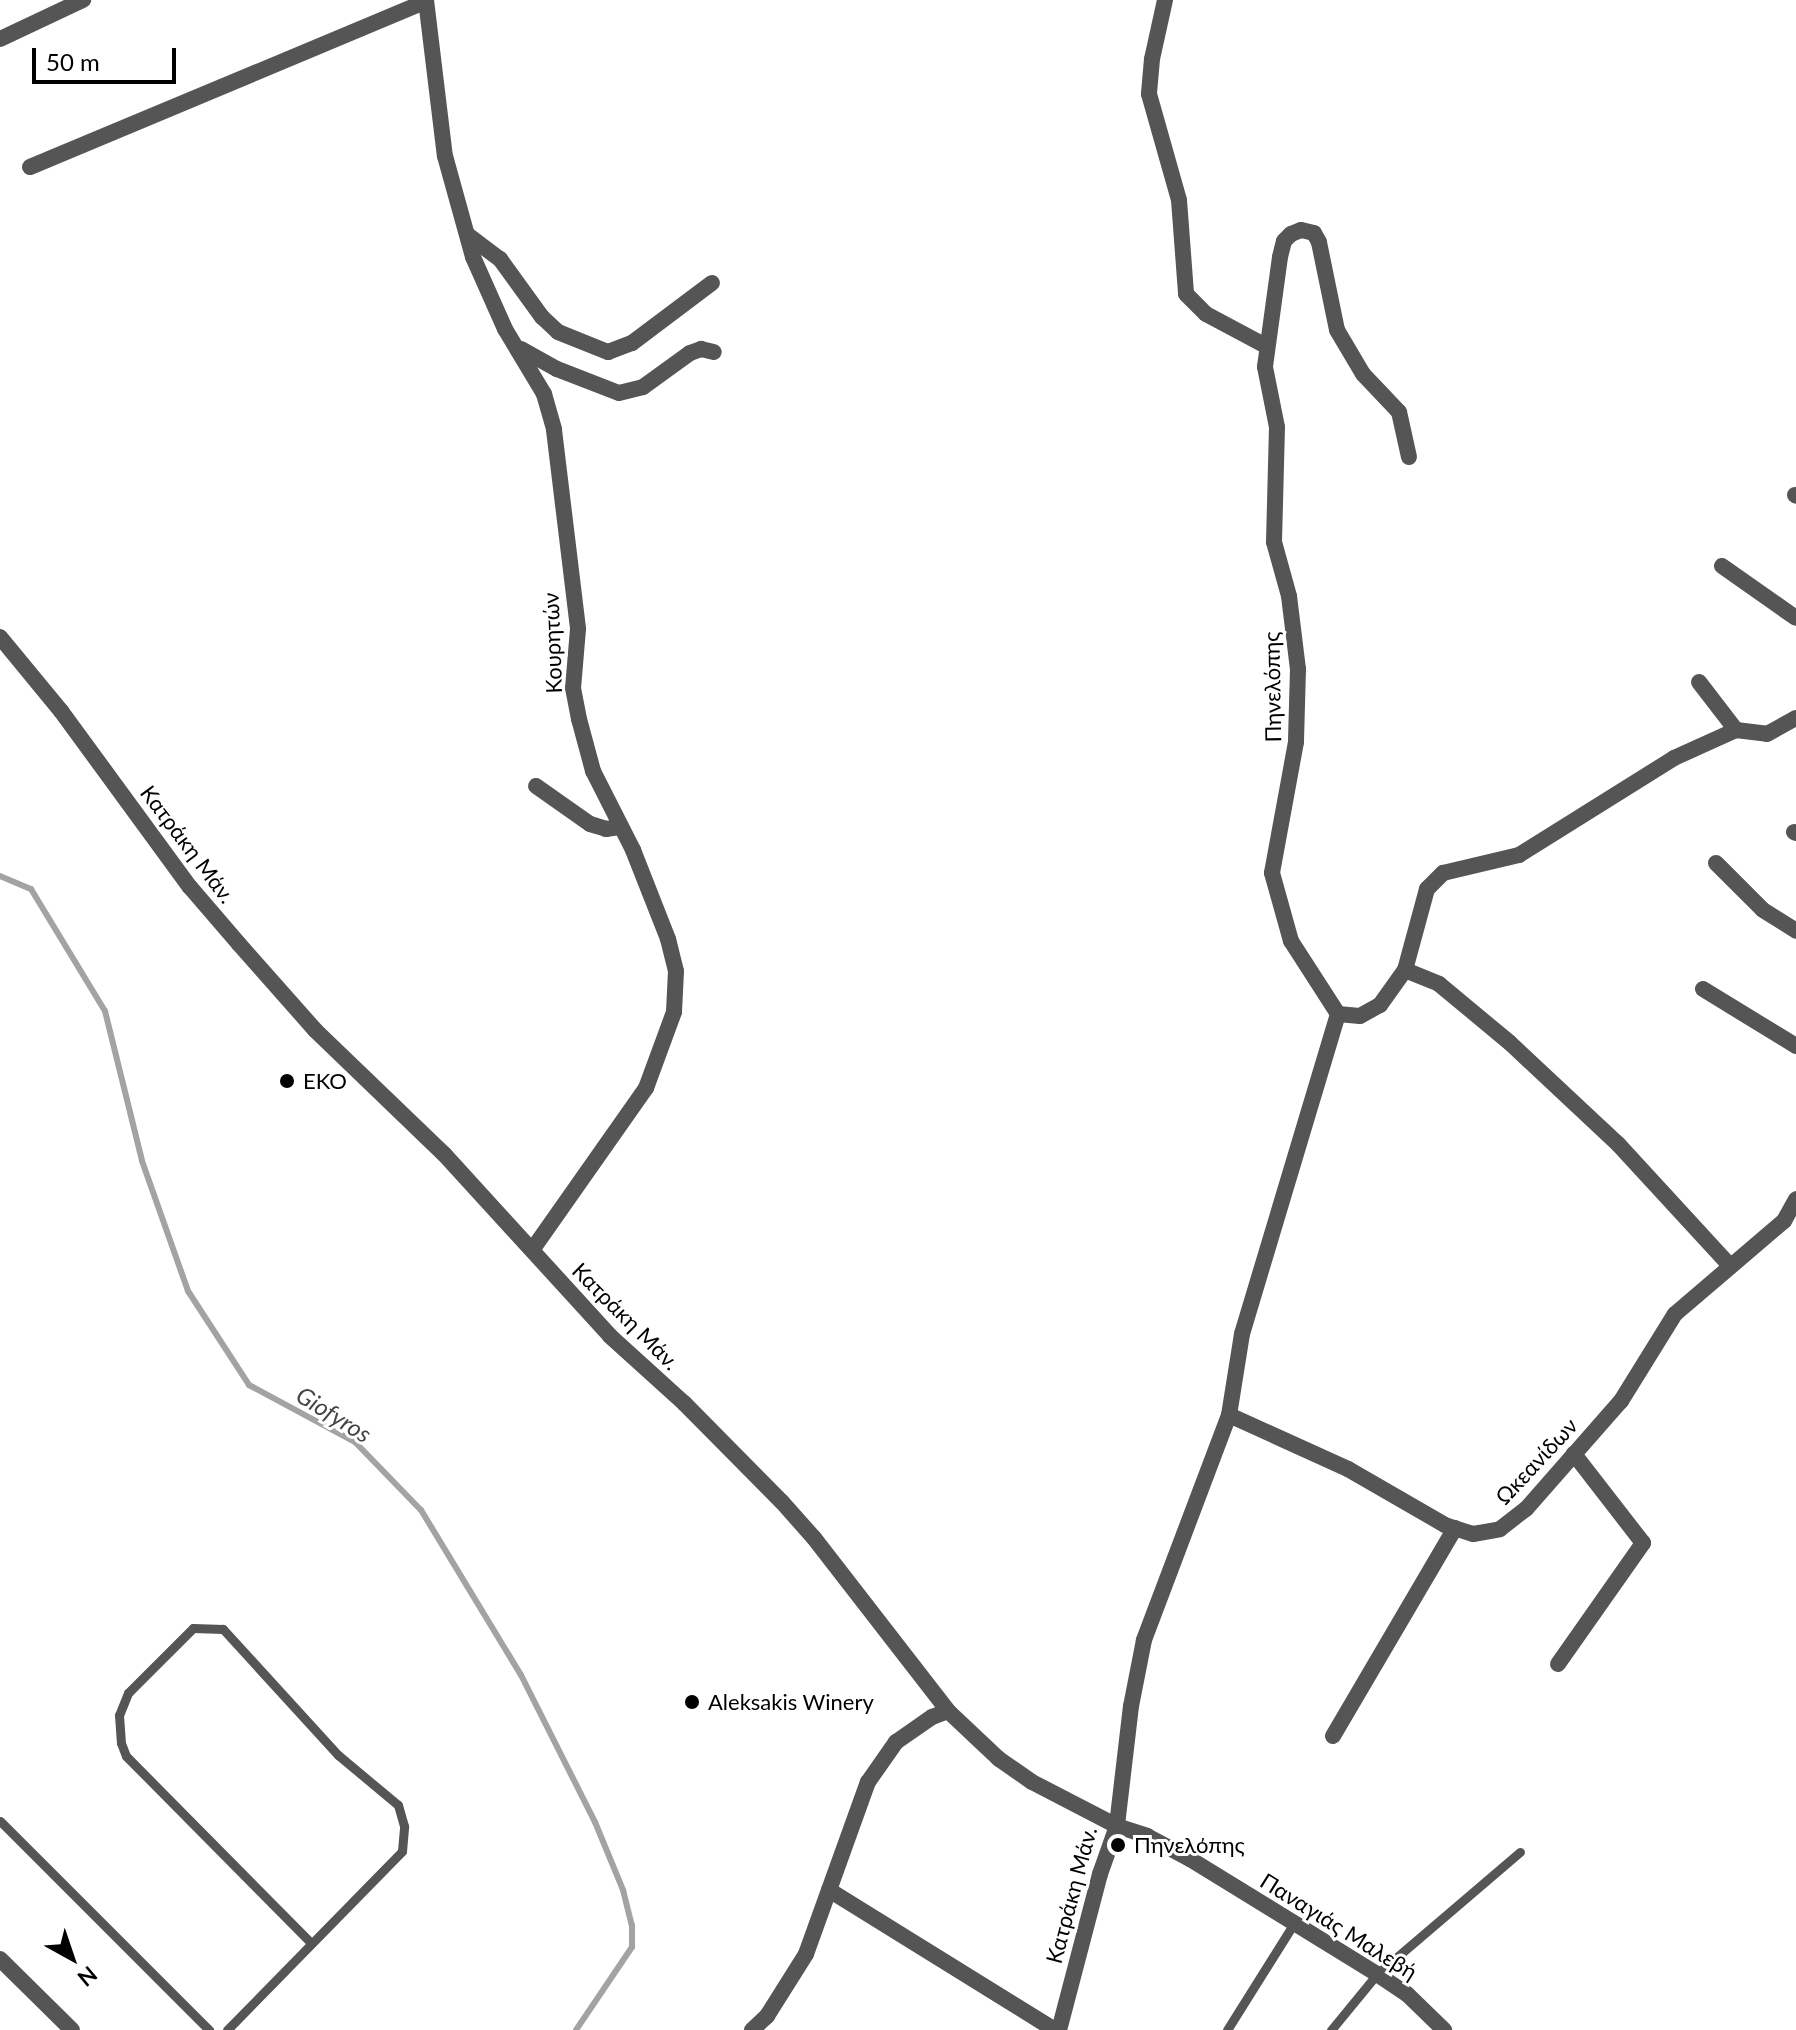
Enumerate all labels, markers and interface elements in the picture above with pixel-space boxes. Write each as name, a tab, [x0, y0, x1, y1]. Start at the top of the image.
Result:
scale bar	[36, 32, 180, 82]
text: 50 m	[46, 47, 100, 76]
street label: Κουρητών	[537, 592, 567, 694]
street label: Πηνελόπης	[1258, 631, 1286, 743]
street label: Κατράκη Μάν.	[135, 780, 241, 908]
place label: EKO	[303, 1068, 347, 1094]
marker: EKO	[278, 1072, 296, 1090]
street label: Κατράκη Μάν.	[567, 1257, 685, 1375]
water label: Giofyros	[291, 1380, 377, 1448]
street label: Ωκεανίδων	[1489, 1412, 1583, 1510]
place label: Aleksakis Winery	[708, 1689, 874, 1715]
marker: Aleksakis Winery	[683, 1693, 701, 1711]
street label: Κατράκη Μάν.	[1040, 1824, 1102, 1966]
place label: Πηνελόπης	[1134, 1832, 1245, 1858]
marker: Πηνελόπης	[1109, 1836, 1127, 1854]
street label: Παναγιάς Μαλεβή	[1256, 1867, 1422, 1985]
north arrow	[32, 1918, 112, 1998]
text: N	[73, 1961, 103, 1993]

